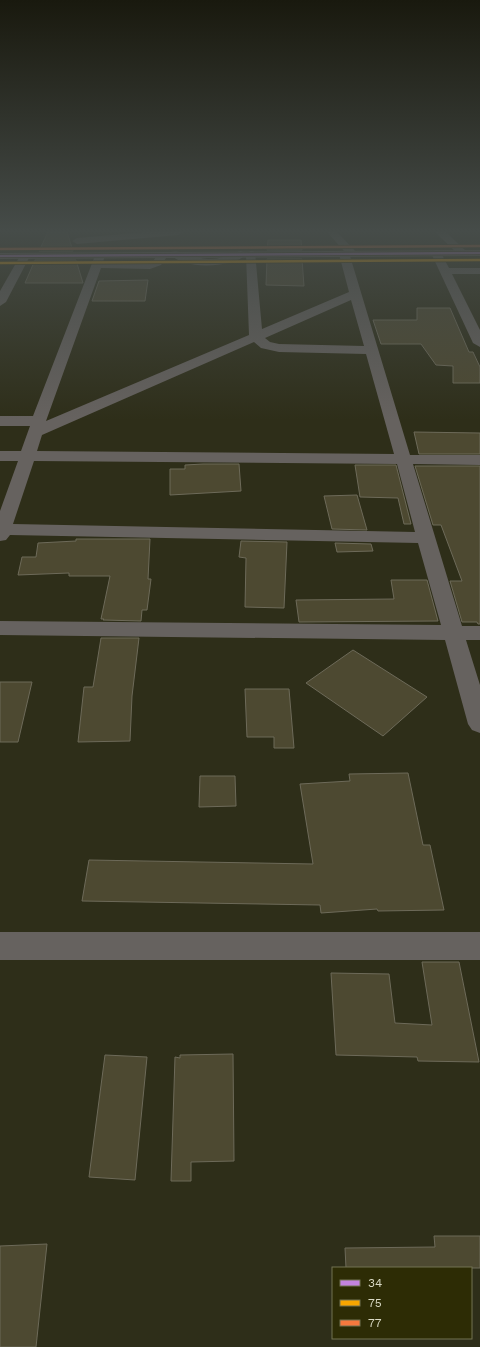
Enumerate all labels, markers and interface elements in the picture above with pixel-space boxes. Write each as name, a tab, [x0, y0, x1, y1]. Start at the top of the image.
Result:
legend	[332, 1267, 472, 1339]
text: 34	[368, 1276, 382, 1290]
text: 75	[368, 1296, 382, 1310]
text: 77	[368, 1316, 382, 1330]

